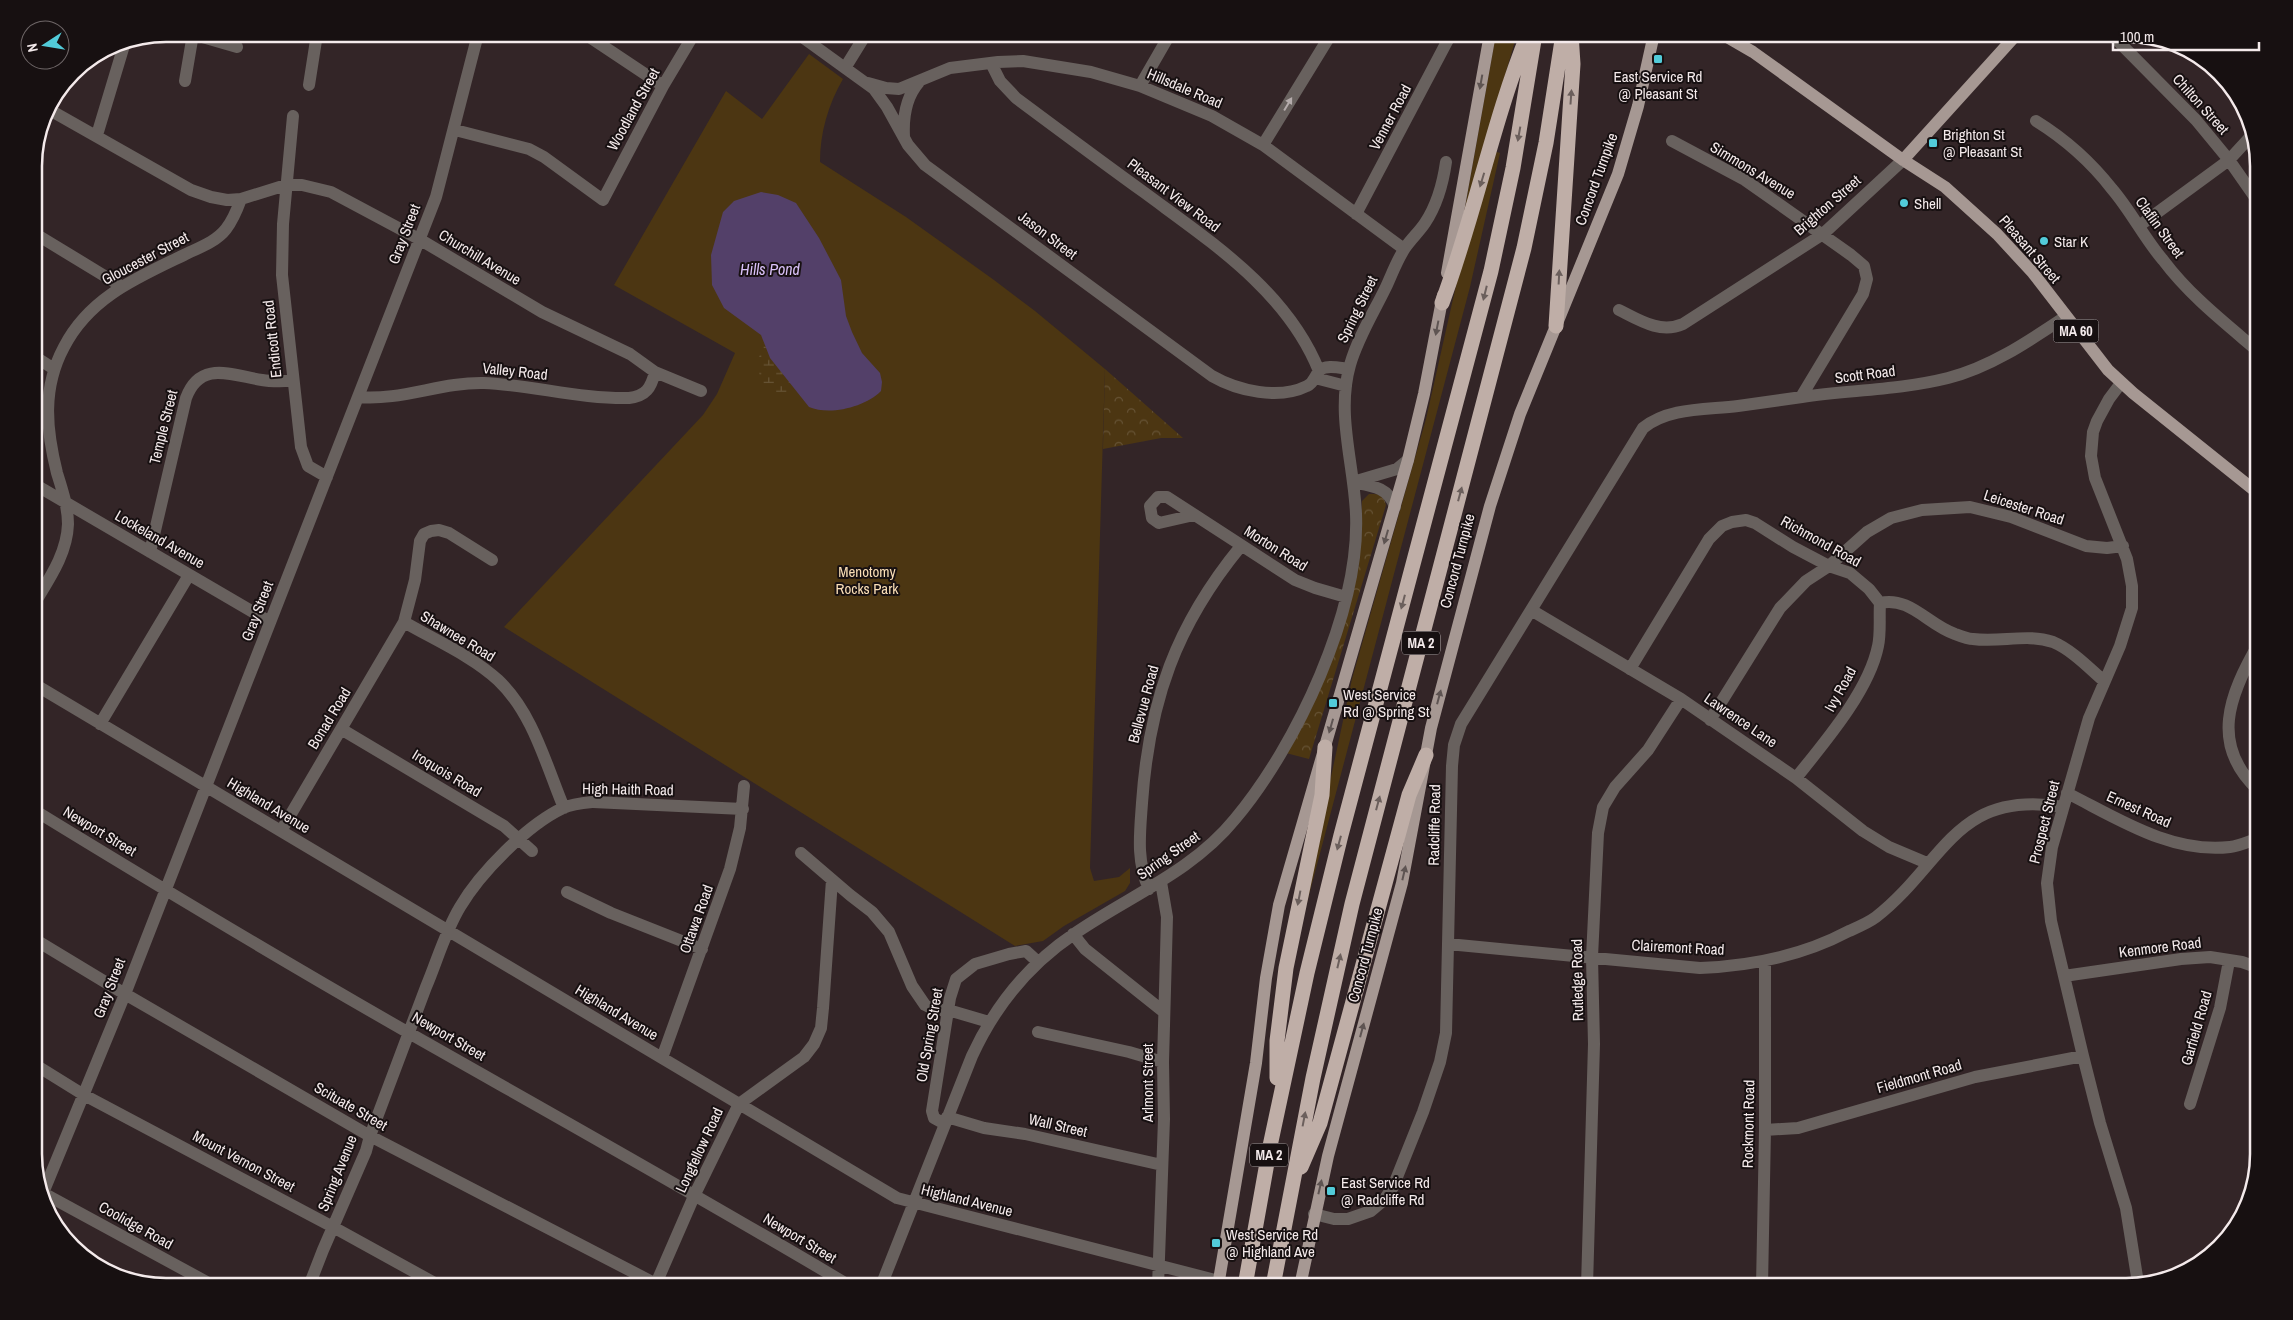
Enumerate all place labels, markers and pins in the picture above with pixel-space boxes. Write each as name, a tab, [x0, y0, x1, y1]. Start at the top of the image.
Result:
marker: East Service Rd @ Pleasant St	[1652, 53, 1664, 65]
place label: East Service Rd @ Pleasant St	[1614, 66, 1702, 104]
place label: Brighton St @ Pleasant St	[1943, 124, 2022, 162]
marker: Brighton St @ Pleasant St	[1927, 137, 1939, 149]
place label: Shell	[1914, 193, 1941, 214]
marker: Shell	[1898, 197, 1910, 209]
place label: Star K	[2054, 231, 2089, 252]
marker: Star K	[2038, 235, 2050, 247]
place label: West Service Rd @ Spring St	[1343, 684, 1430, 722]
marker: West Service Rd @ Spring St	[1327, 697, 1339, 709]
place label: East Service Rd @ Radcliffe Rd	[1341, 1172, 1430, 1210]
marker: East Service Rd @ Radcliffe Rd	[1325, 1185, 1337, 1197]
place label: West Service Rd @ Highland Ave	[1226, 1224, 1318, 1262]
marker: West Service Rd @ Highland Ave	[1210, 1237, 1222, 1249]

